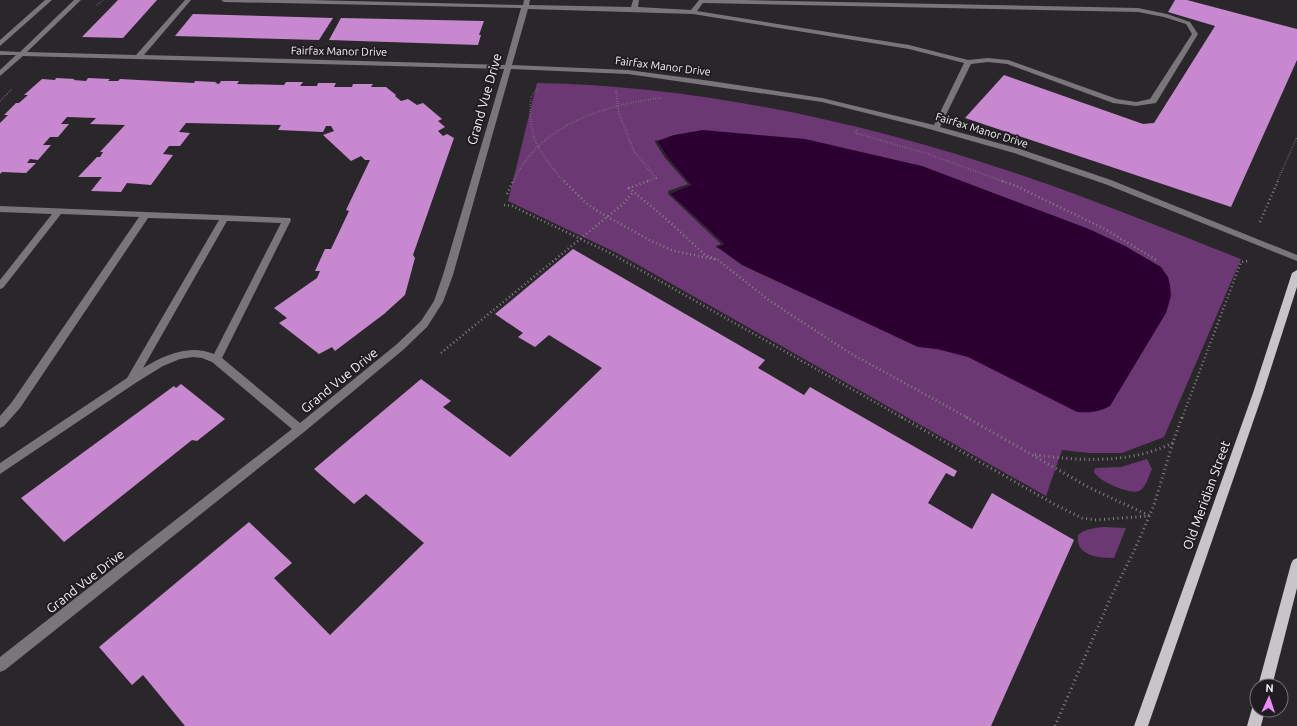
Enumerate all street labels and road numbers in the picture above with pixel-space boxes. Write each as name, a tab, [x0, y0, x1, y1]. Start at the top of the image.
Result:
street label: Fairfax Manor Drive	[291, 44, 387, 58]
street label: Grand Vue Drive	[464, 52, 504, 146]
street label: Fairfax Manor Drive	[614, 54, 712, 78]
street label: Fairfax Manor Drive	[934, 110, 1030, 150]
street label: Grand Vue Drive	[298, 345, 380, 415]
street label: Old Meridian Street	[1180, 439, 1232, 551]
street label: Grand Vue Drive	[43, 546, 127, 616]

